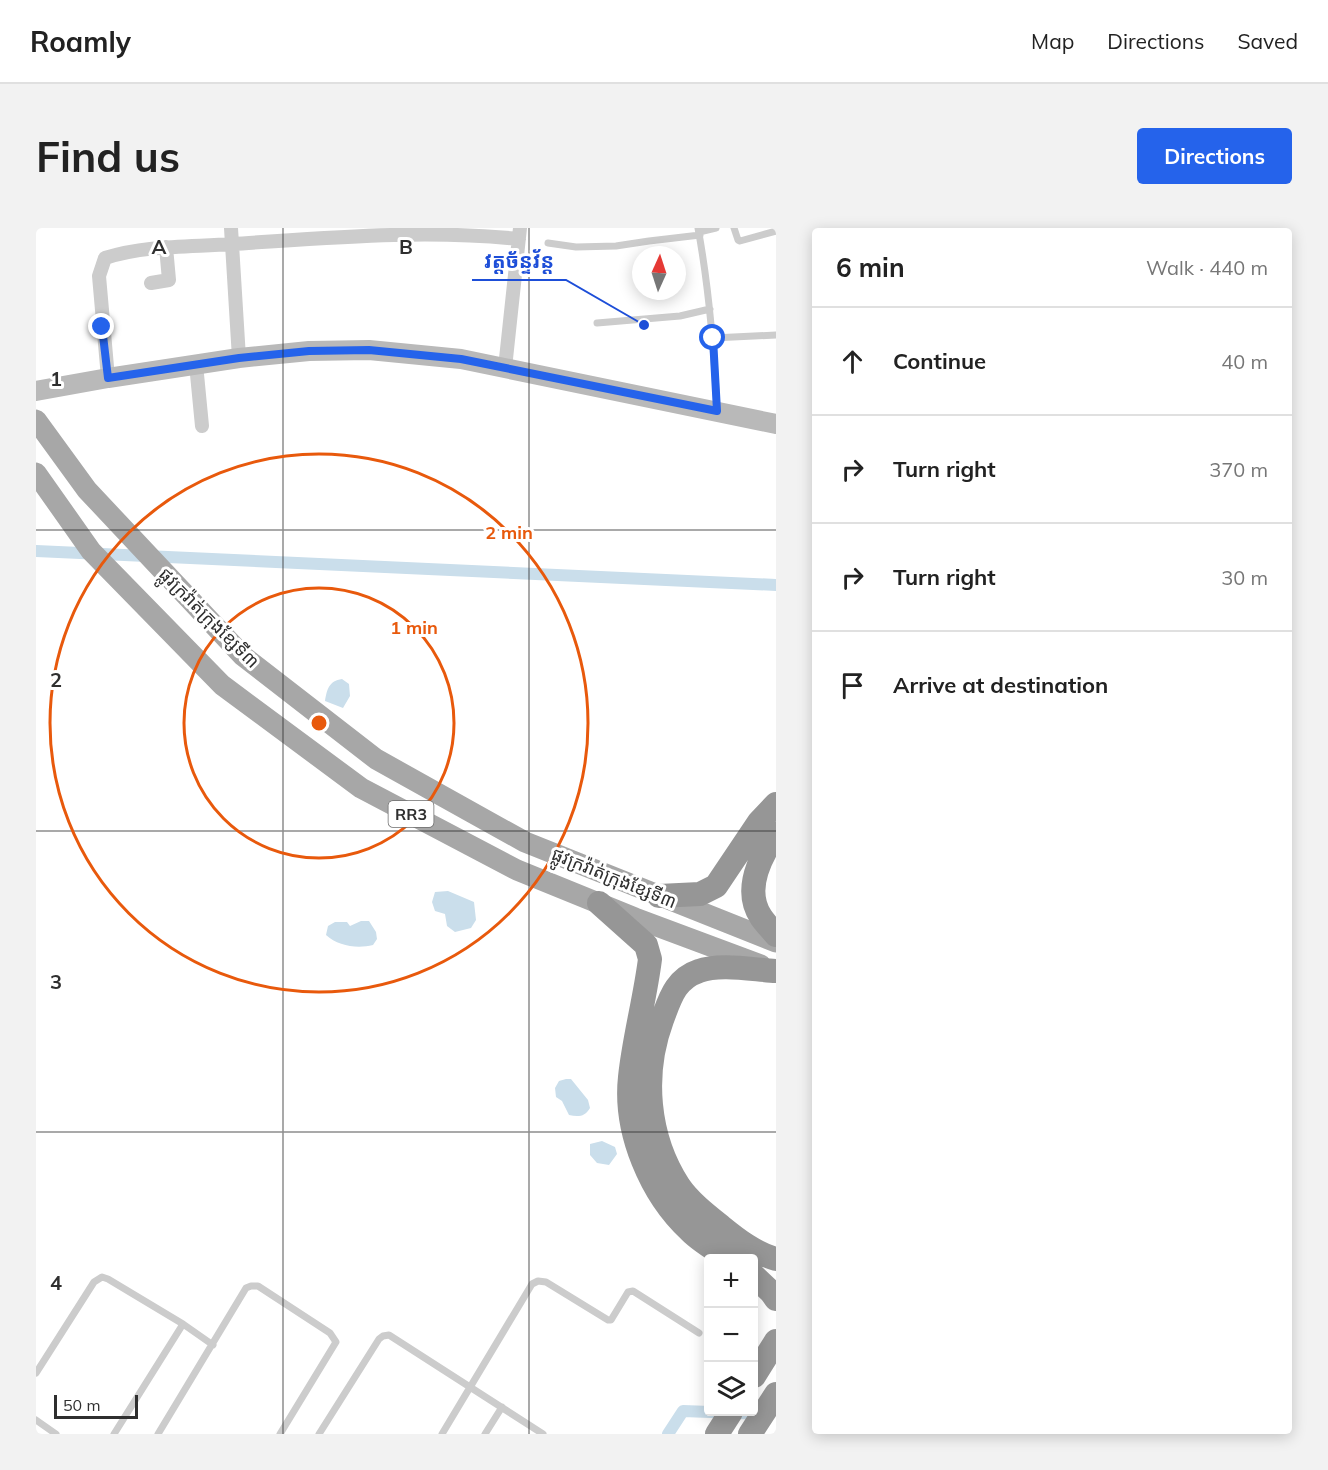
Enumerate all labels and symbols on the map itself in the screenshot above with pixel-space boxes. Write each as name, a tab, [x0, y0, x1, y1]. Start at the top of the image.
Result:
text: A	[152, 234, 167, 259]
text: B	[399, 234, 413, 259]
callout: វត្តច័ន្ទវ័ន្ត	[472, 242, 566, 280]
north arrow	[632, 246, 686, 300]
text: វត្តច័ន្ទវ័ន្ត	[484, 248, 554, 274]
route end	[88, 313, 114, 339]
route start	[699, 324, 725, 350]
text: 1	[50, 366, 62, 391]
text: 2 min	[485, 521, 533, 544]
street label: ផ្លូវក្រវ៉ាត់ក្រុងខ្សែទី៣	[151, 563, 264, 676]
text: 1 min	[390, 616, 438, 639]
text: 2	[50, 667, 62, 692]
centre of rings	[309, 713, 329, 733]
road number: RR3	[388, 801, 434, 827]
street label: ផ្លូវក្រវ៉ាត់ក្រុងខ្សែទី៣	[546, 842, 680, 918]
text: 3	[50, 969, 62, 994]
text: 4	[50, 1270, 62, 1295]
scale bar	[54, 1392, 138, 1420]

